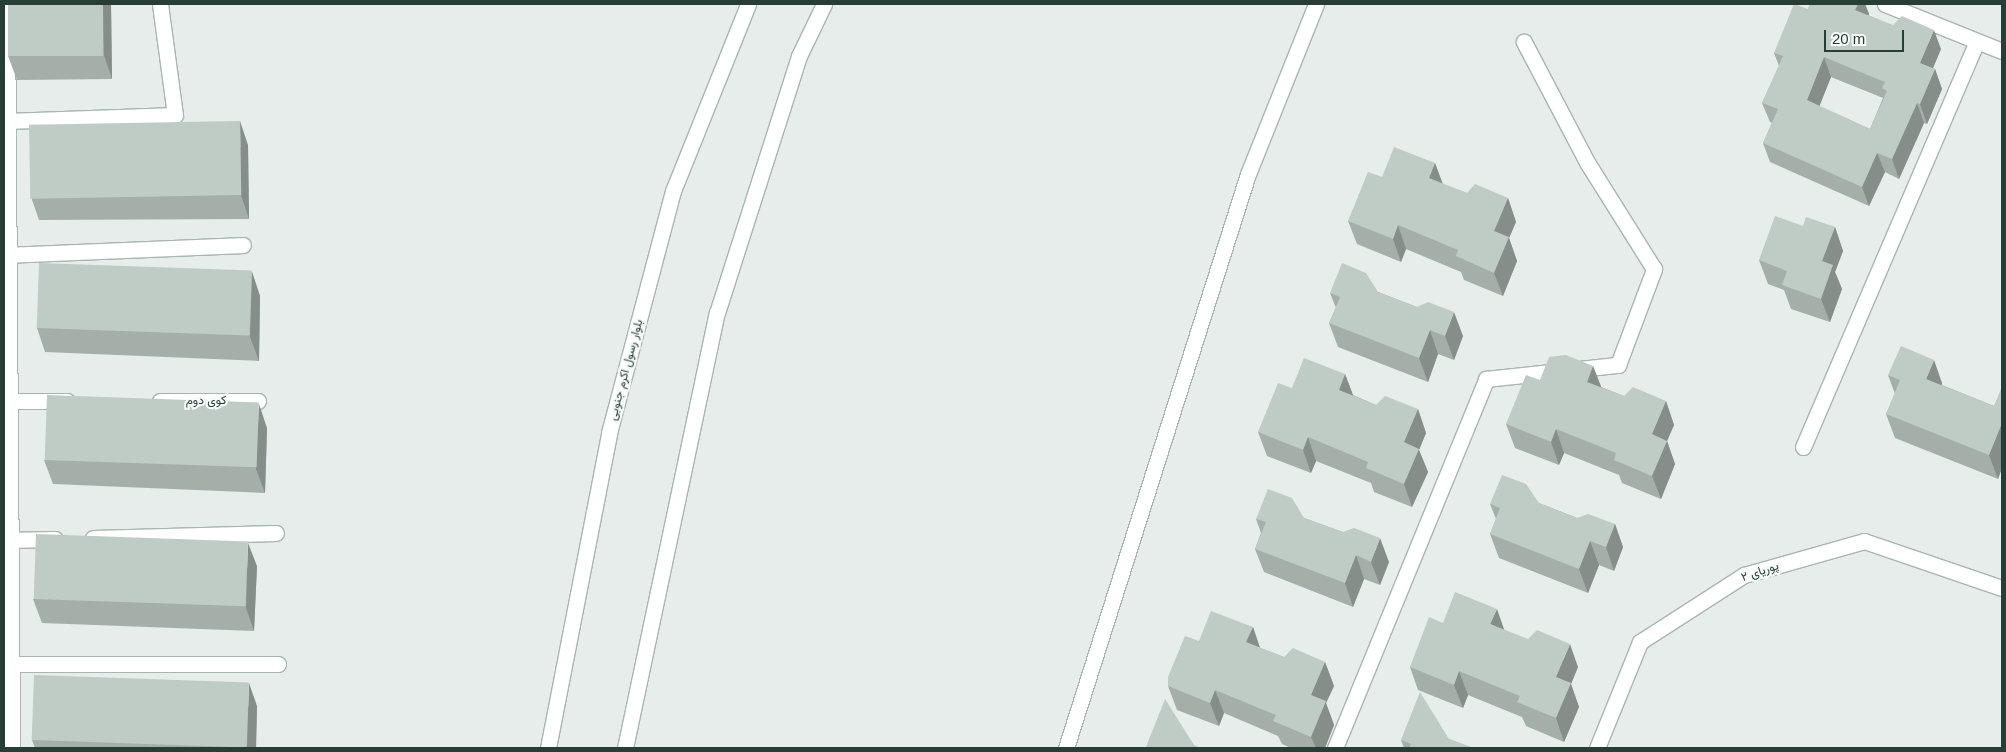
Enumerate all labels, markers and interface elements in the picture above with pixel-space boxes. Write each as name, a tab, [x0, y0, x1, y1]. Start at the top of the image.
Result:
scale bar	[1826, 20, 1906, 52]
text: 20 m	[1832, 30, 1865, 47]
street label: بلوار رسول اکرم جنوبی	[606, 318, 646, 422]
street label: کوی دوم	[186, 394, 226, 408]
street label: پوریای ۲	[1739, 559, 1781, 585]

